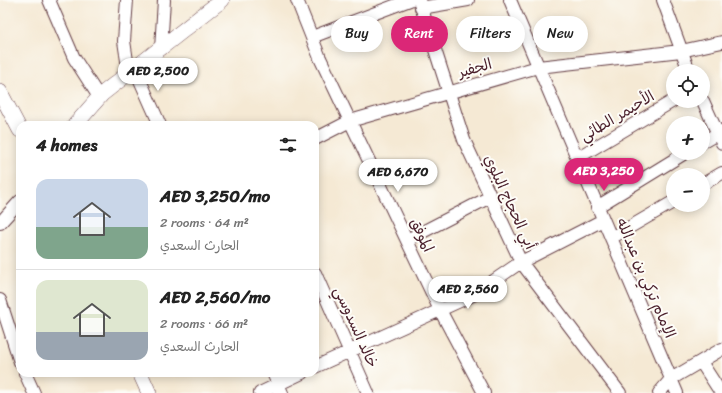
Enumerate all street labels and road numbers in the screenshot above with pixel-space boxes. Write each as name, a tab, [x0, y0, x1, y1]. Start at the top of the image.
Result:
street label: الجفير	[453, 51, 495, 86]
street label: الأحيمر الطائي	[575, 83, 659, 149]
street label: أبي الحجاج البلوي	[477, 150, 544, 254]
street label: الموفق	[403, 213, 441, 257]
street label: الإمام تركي بن عبدالله	[609, 214, 683, 342]
street label: خالد السدوسي	[326, 282, 386, 372]

